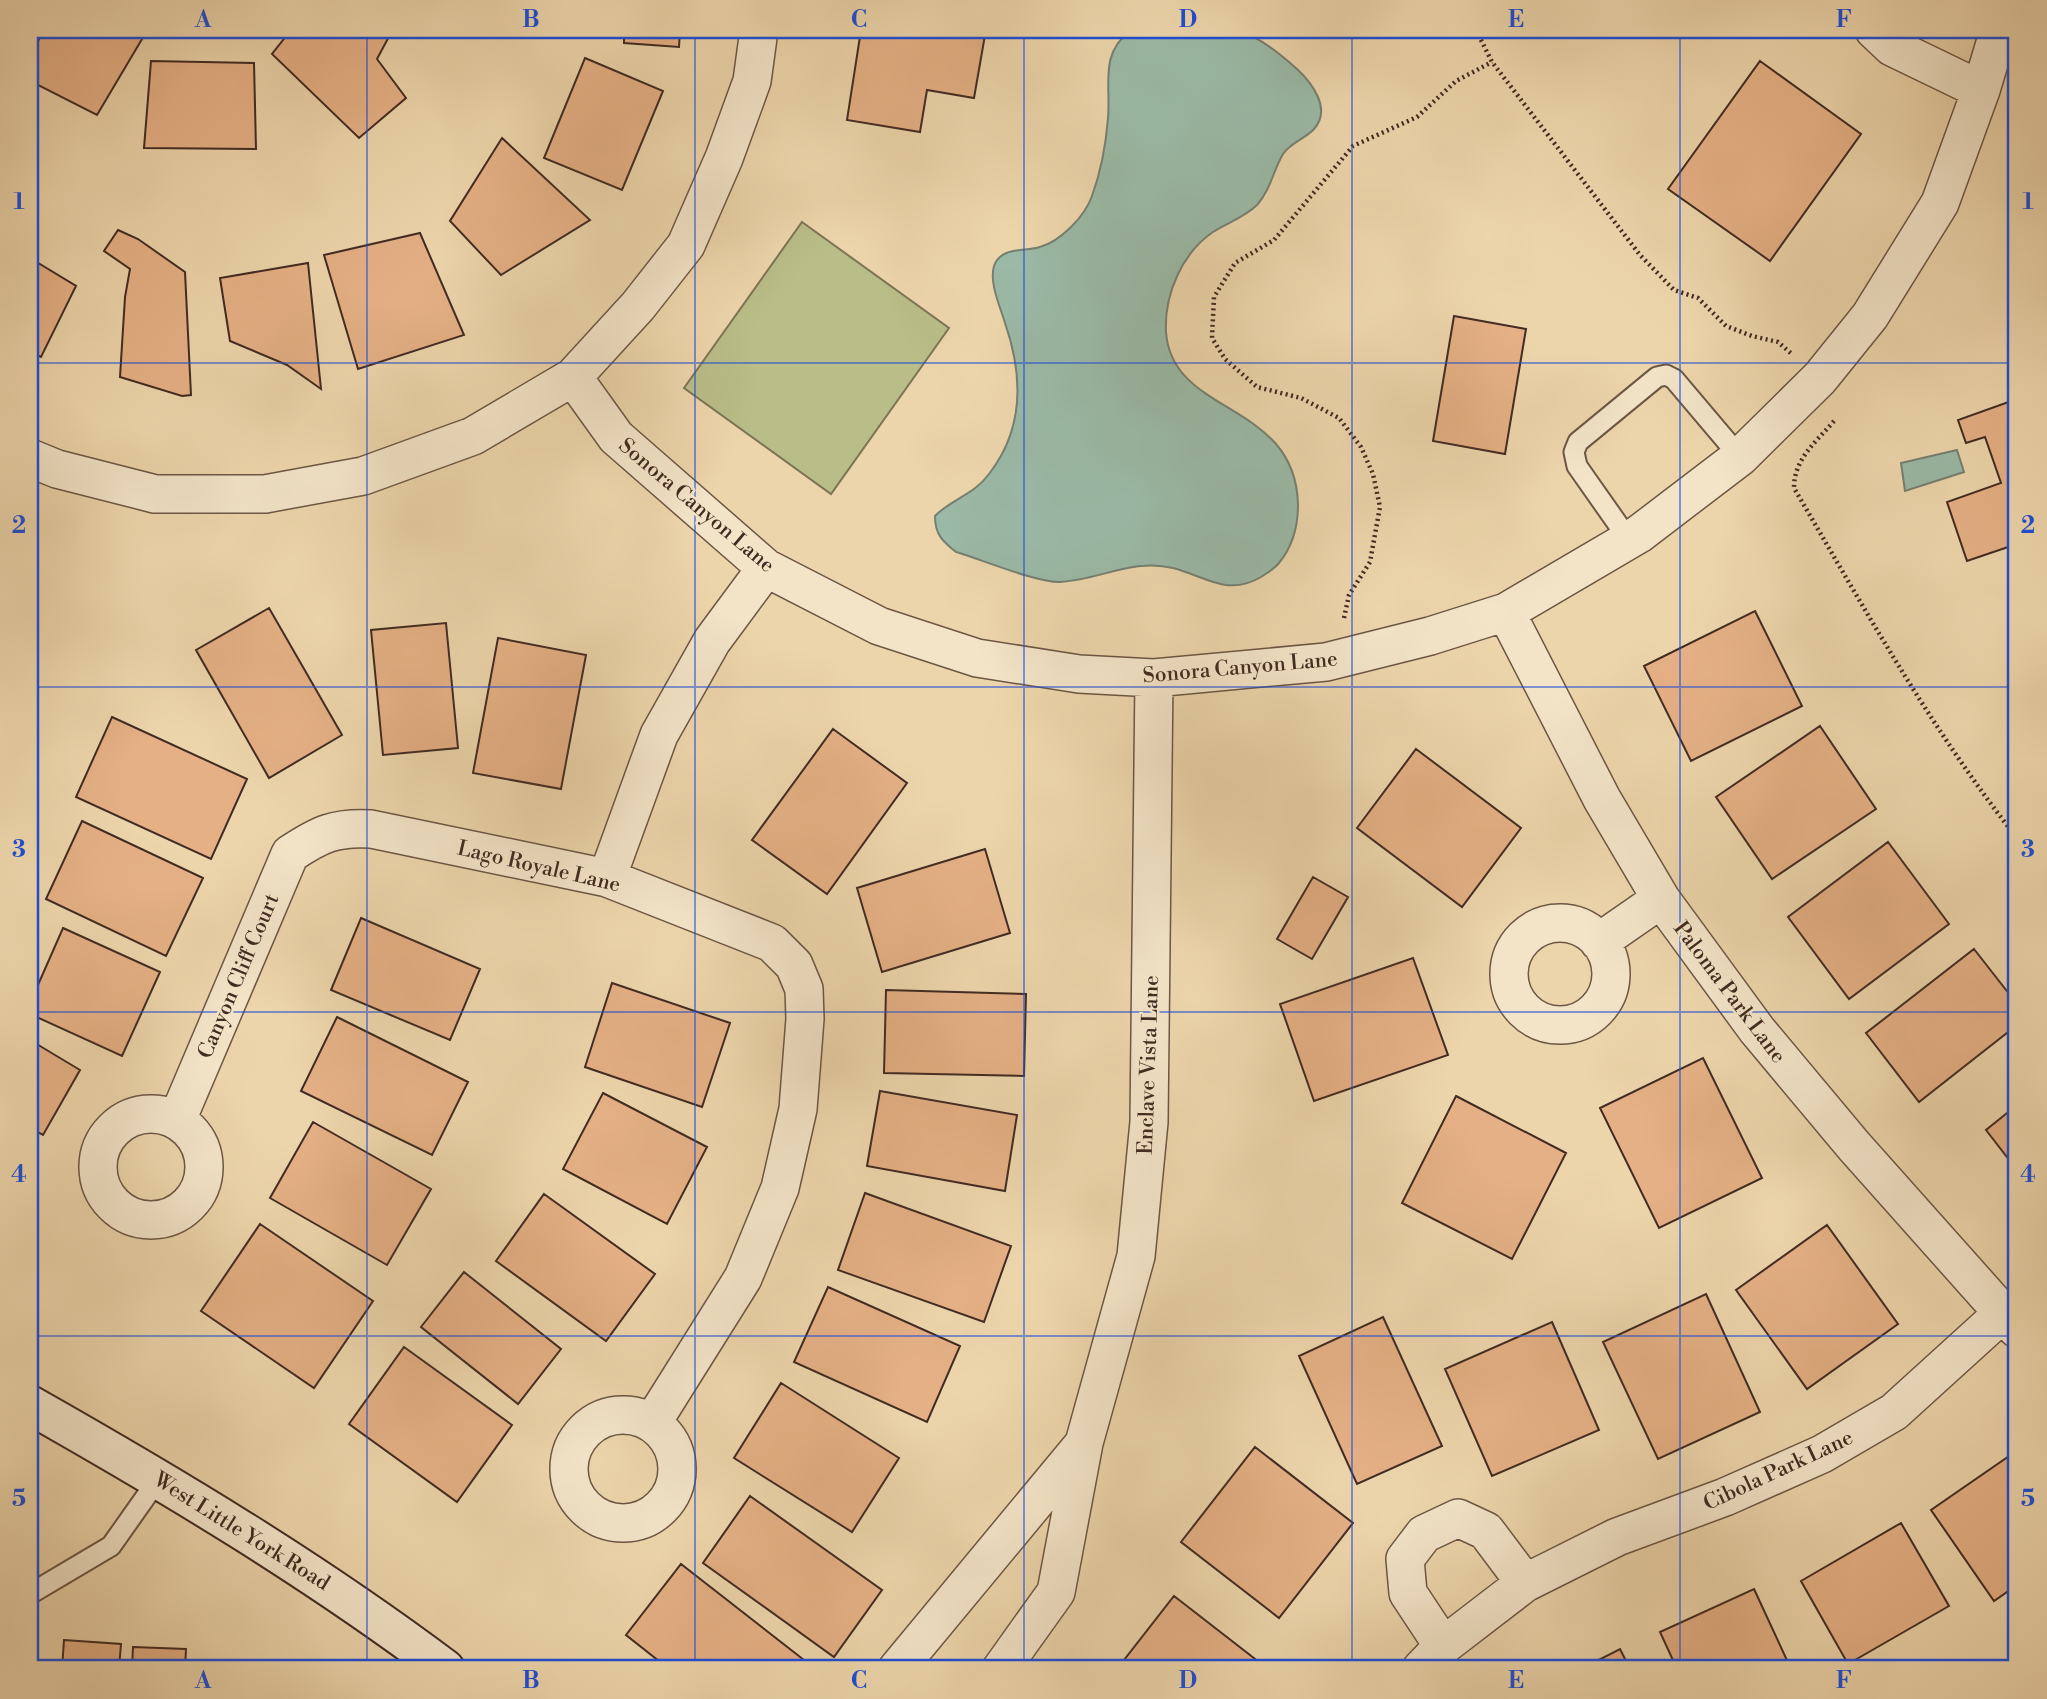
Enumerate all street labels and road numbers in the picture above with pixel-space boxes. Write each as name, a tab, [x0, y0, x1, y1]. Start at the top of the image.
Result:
street label: Sonora Canyon Lane	[613, 433, 780, 579]
street label: Sonora Canyon Lane	[1142, 647, 1339, 689]
street label: Lago Royale Lane	[455, 836, 623, 898]
street label: Canyon Cliff Court	[192, 890, 286, 1063]
street label: Paloma Park Lane	[1667, 917, 1791, 1069]
street label: Enclave Vista Lane	[1133, 975, 1165, 1155]
street label: Cibola Park Lane	[1700, 1425, 1857, 1517]
street label: West Little York Road	[148, 1466, 335, 1597]

